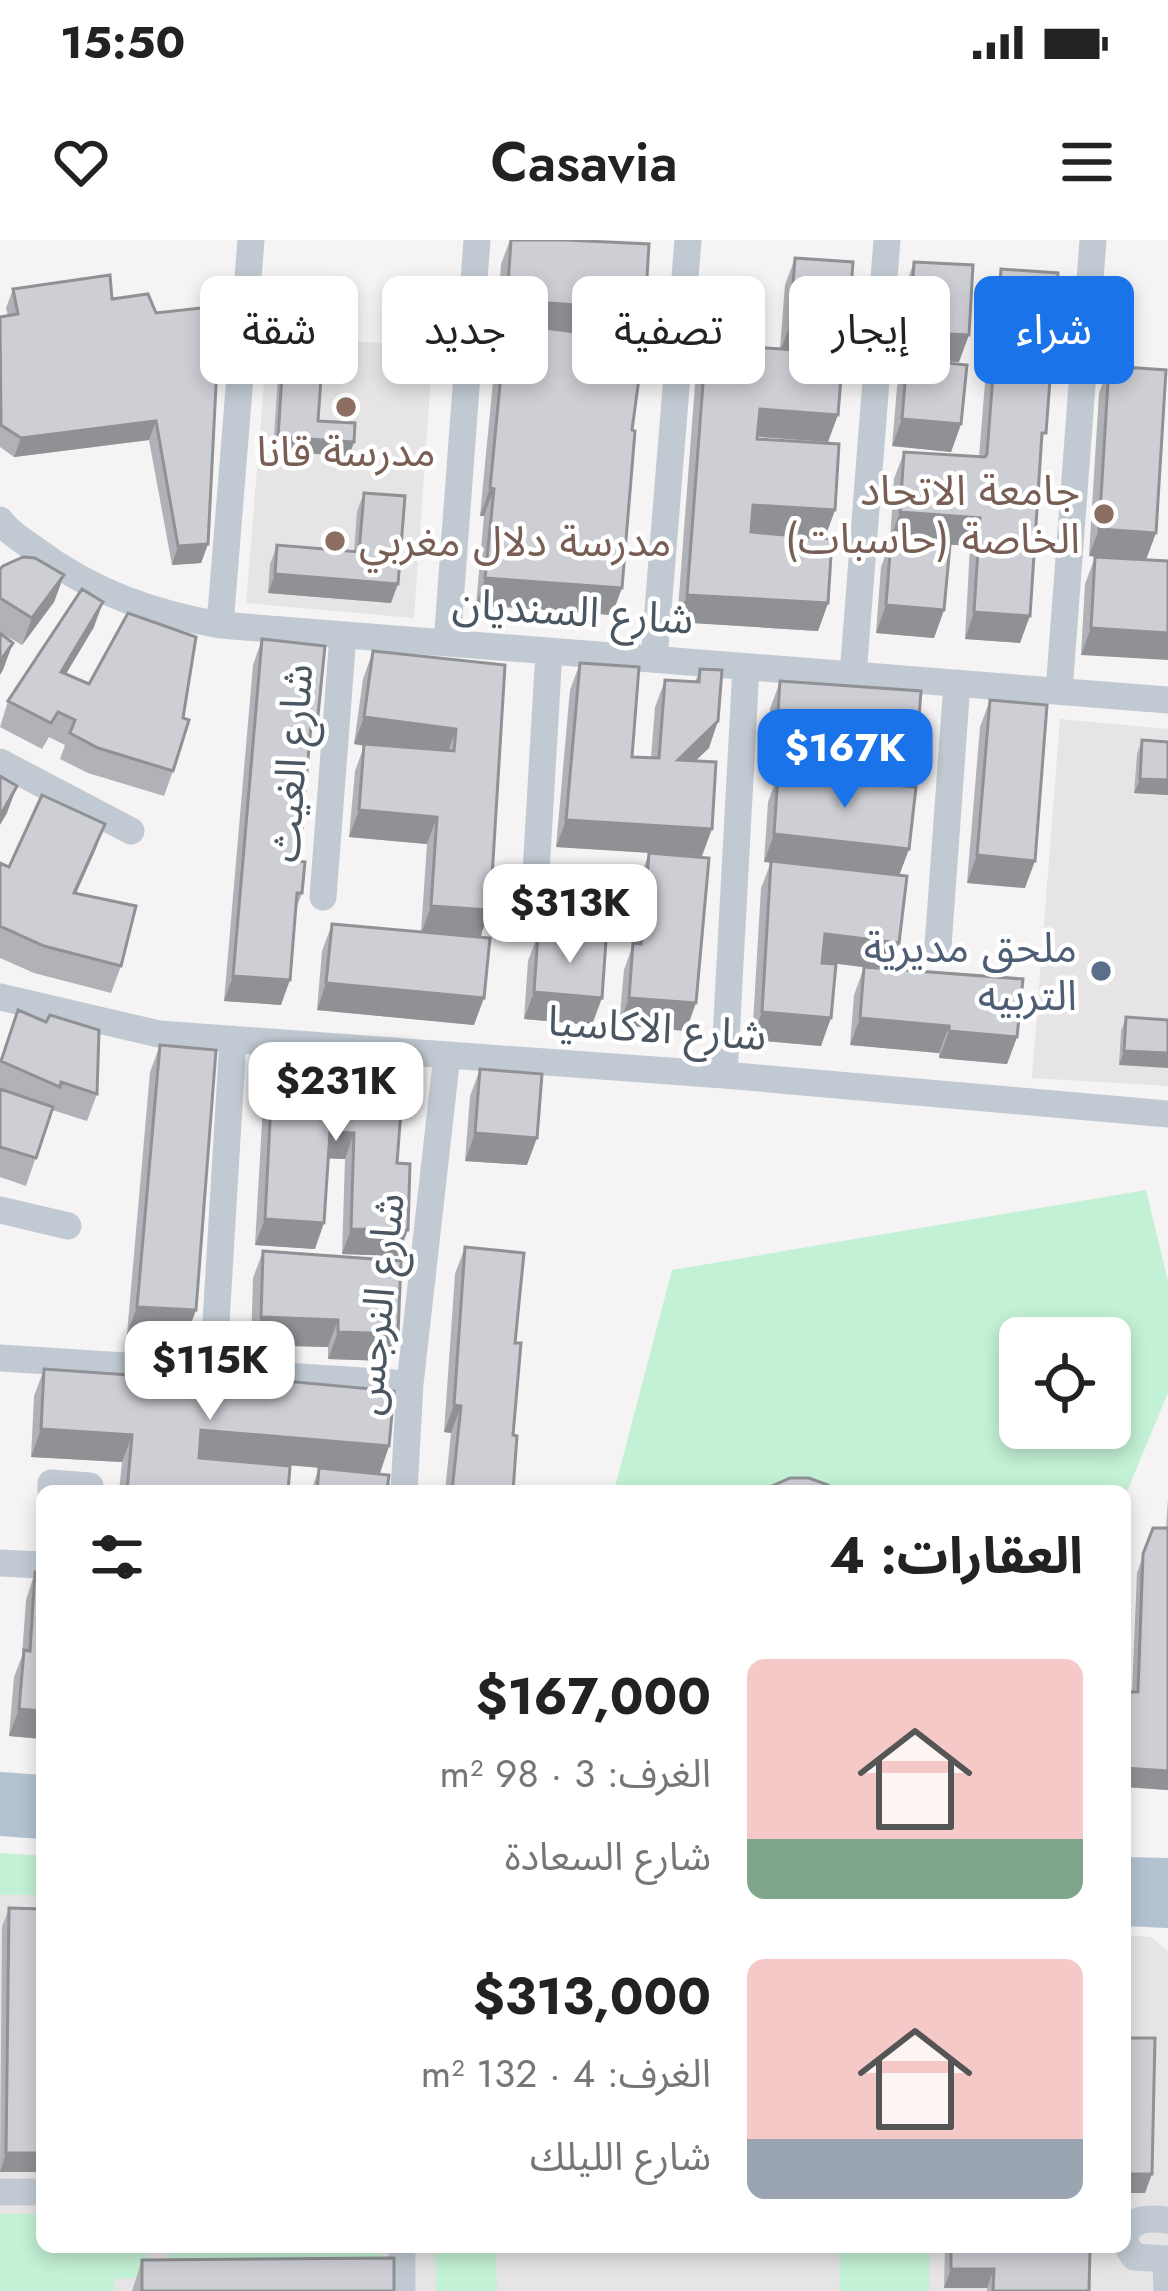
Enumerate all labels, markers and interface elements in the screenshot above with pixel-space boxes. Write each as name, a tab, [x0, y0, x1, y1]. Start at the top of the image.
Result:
text: 15:50	[60, 10, 185, 75]
text: Casavia	[490, 123, 678, 201]
icon: heart	[48, 129, 114, 195]
icon: menu	[1054, 129, 1120, 195]
chip: شقة	[200, 276, 358, 384]
chip: جديد	[382, 276, 548, 384]
chip: تصفية	[572, 276, 765, 384]
chip: إيجار	[789, 276, 950, 384]
chip: شراء	[974, 276, 1134, 384]
marker: مدرسة قانا	[333, 394, 359, 420]
place label: مدرسة قانا	[256, 421, 436, 482]
place label: جامعة الاتحاد الخاصة (حاسبات)	[785, 460, 1080, 569]
marker: جامعة الاتحاد الخاصة (حاسبات)	[1091, 501, 1117, 527]
place label: مدرسة دلال مغربي	[359, 511, 671, 573]
marker: مدرسة دلال مغربي	[322, 528, 348, 554]
street label: شارع السنديان	[450, 572, 696, 651]
street label: شارع الغيث	[254, 662, 329, 864]
pin: $167K	[761, 709, 929, 811]
text: $167K	[785, 719, 905, 776]
pin: $313K	[486, 864, 654, 966]
text: $313K	[510, 874, 630, 931]
place label: ملحق مديرية التربيه	[864, 917, 1077, 1026]
marker: ملحق مديرية التربيه	[1088, 958, 1114, 984]
street label: شارع الاكاسيا	[545, 990, 768, 1067]
pin: $231K	[252, 1042, 420, 1144]
text: $231K	[275, 1052, 397, 1109]
street label: شارع النرجس	[336, 1190, 421, 1418]
map controls	[999, 1317, 1131, 1449]
button: locate	[999, 1317, 1131, 1449]
pin: $115K	[126, 1321, 294, 1423]
text: $115K	[152, 1331, 268, 1388]
text: العقارات: 4	[830, 1518, 1083, 1592]
icon: filters	[84, 1524, 150, 1590]
text: $167,000	[476, 1659, 711, 1733]
icon: home	[843, 1707, 987, 1851]
text: الغرف: 3 · 98 m²	[439, 1745, 711, 1802]
text: شارع السعادة	[505, 1828, 711, 1885]
text: $313,000	[473, 1959, 711, 2033]
icon: home	[843, 2007, 987, 2151]
text: الغرف: 4 · 132 m²	[421, 2045, 711, 2102]
text: شارع الليلك	[530, 2128, 711, 2185]

